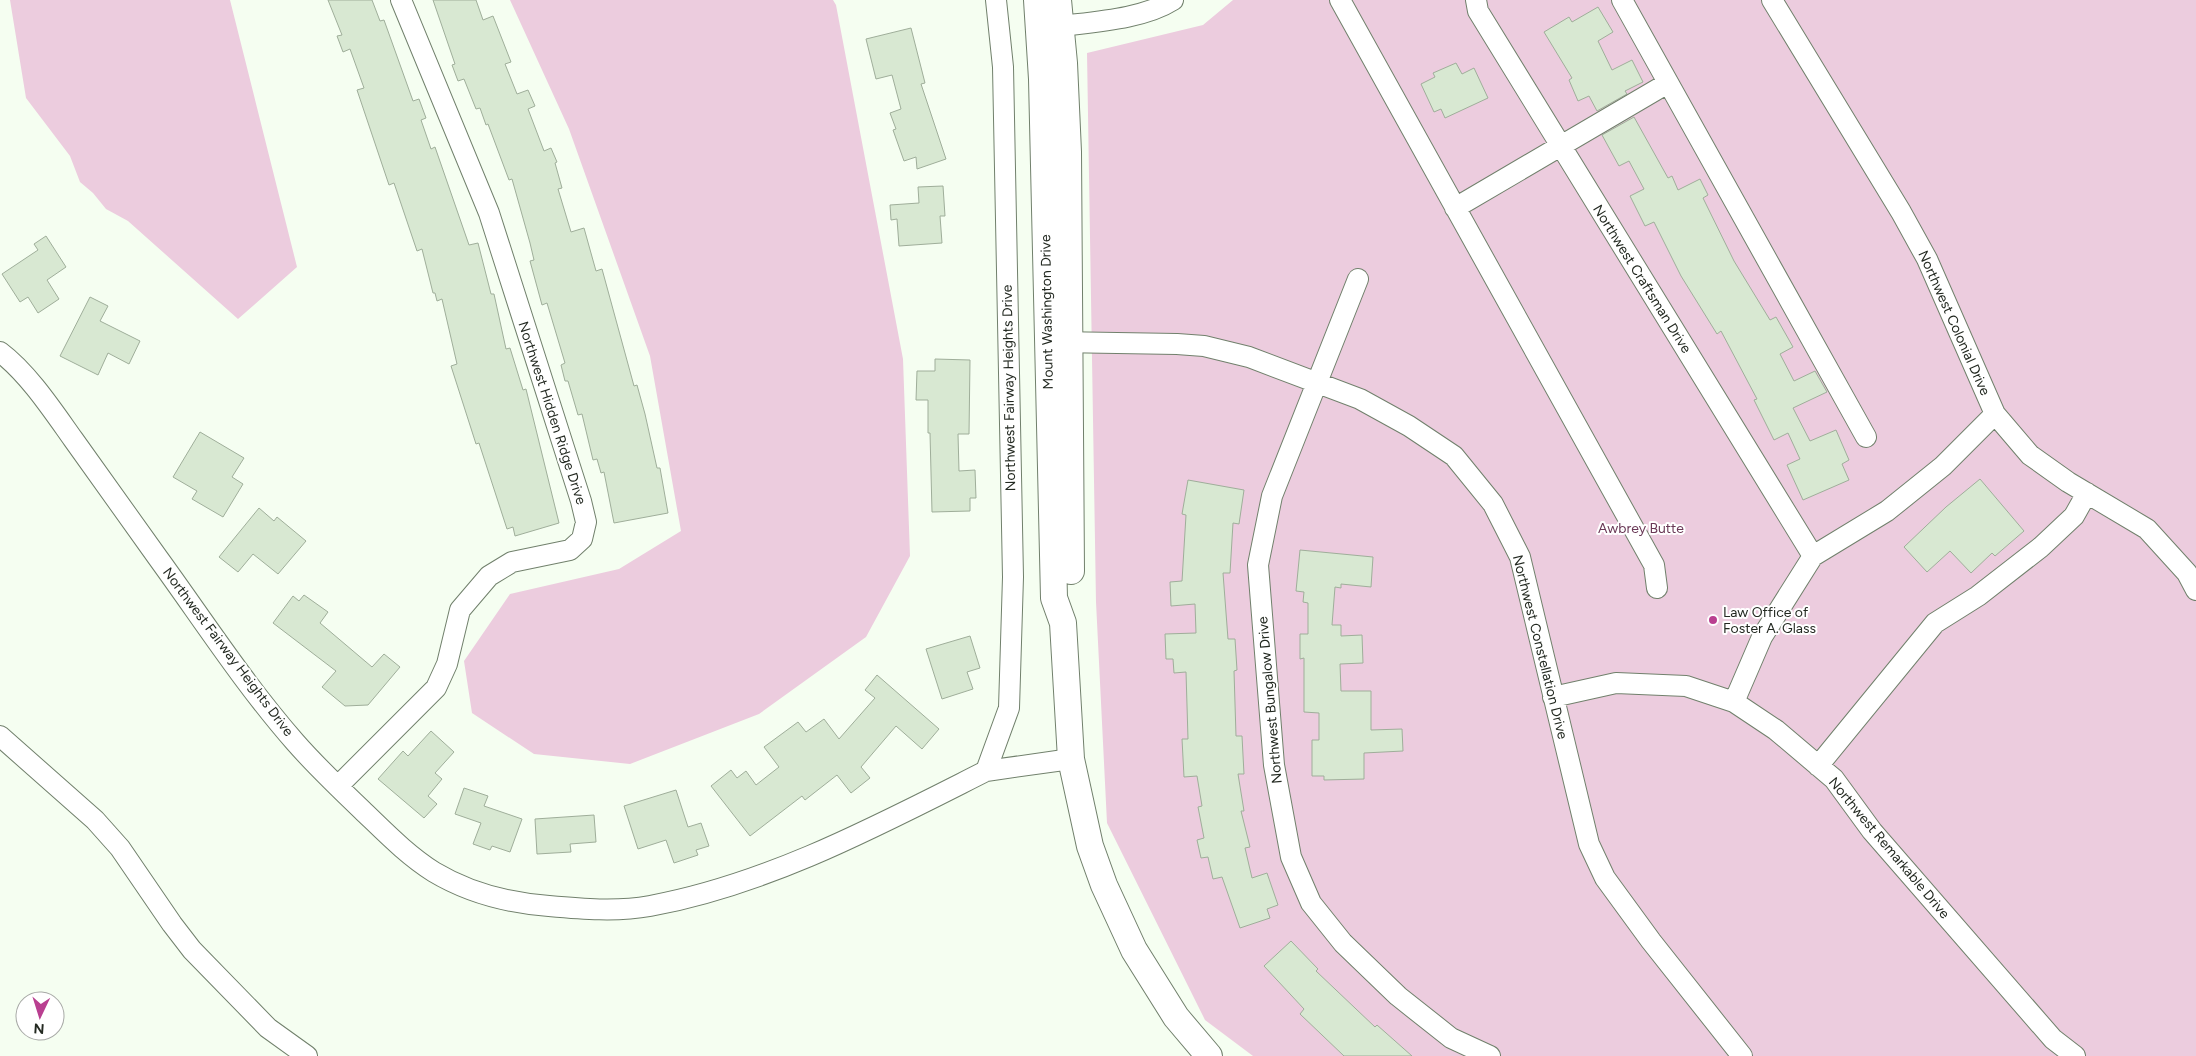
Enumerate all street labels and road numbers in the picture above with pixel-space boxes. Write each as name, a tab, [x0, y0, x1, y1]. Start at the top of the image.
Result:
street label: Northwest Craftsman Drive	[1589, 202, 1695, 357]
street label: Mount Washington Drive	[1037, 234, 1057, 390]
street label: Northwest Colonial Drive	[1914, 248, 1994, 398]
street label: Northwest Fairway Heights Drive	[999, 284, 1019, 492]
street label: Northwest Hidden Ridge Drive	[514, 319, 590, 507]
street label: Northwest Constellation Drive	[1509, 553, 1571, 741]
street label: Northwest Fairway Heights Drive	[159, 564, 297, 740]
street label: Northwest Bungalow Drive	[1254, 615, 1286, 784]
street label: Northwest Remarkable Drive	[1825, 774, 1953, 922]

